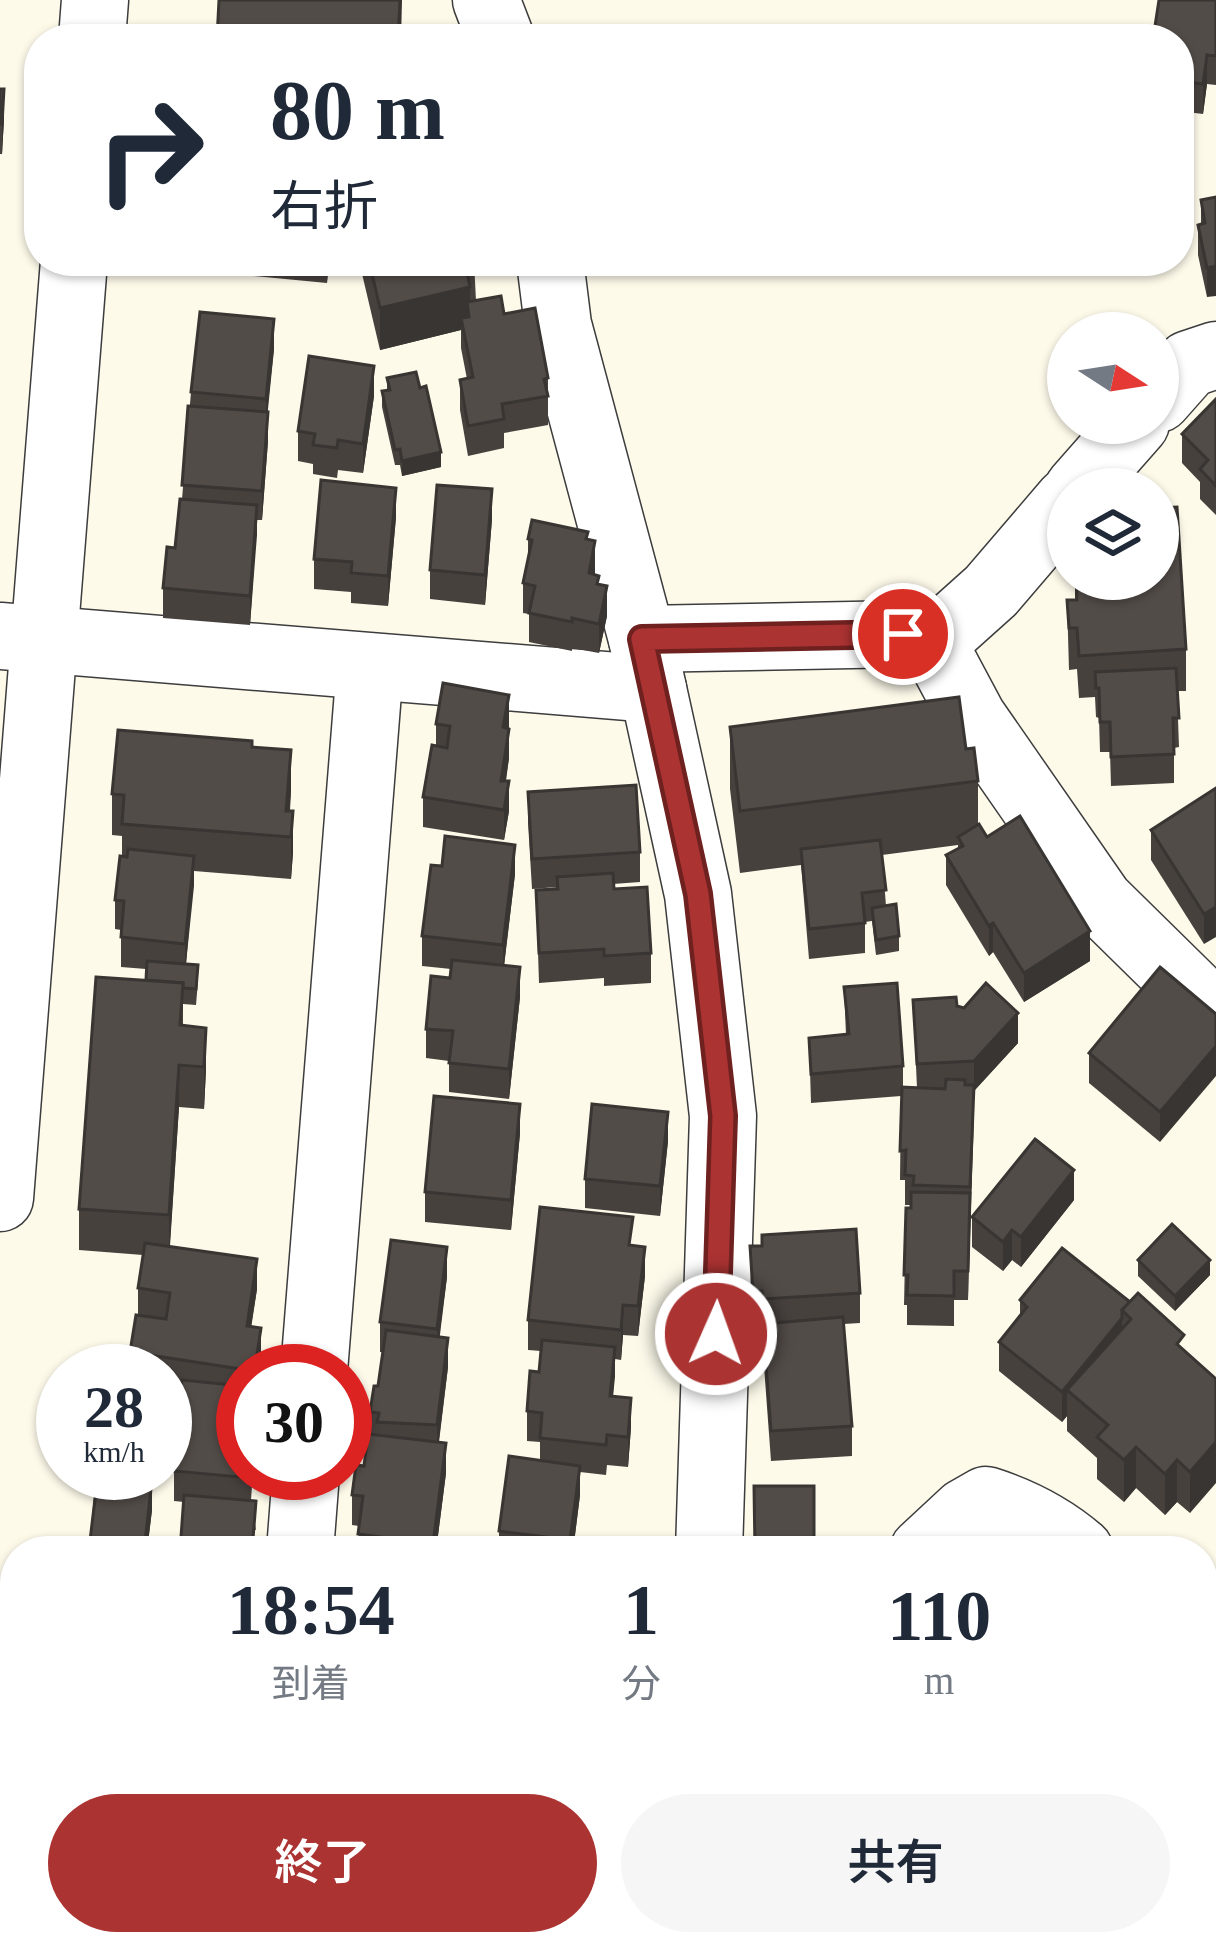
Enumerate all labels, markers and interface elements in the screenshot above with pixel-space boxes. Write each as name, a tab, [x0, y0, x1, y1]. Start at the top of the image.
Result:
text: 80 m	[270, 64, 445, 157]
icon: right	[72, 72, 228, 228]
text: 右折	[270, 177, 378, 237]
north arrow	[1047, 312, 1179, 444]
map controls	[1047, 312, 1179, 600]
button: layers	[1047, 468, 1179, 600]
pin	[852, 583, 954, 685]
icon: arrive	[870, 601, 936, 667]
position arrow	[653, 1271, 779, 1397]
speed limit sign: 30	[216, 1344, 372, 1500]
text: 28	[84, 1374, 144, 1440]
text: km/h	[83, 1435, 145, 1468]
text: 18:54	[227, 1570, 395, 1650]
text: 1	[623, 1570, 659, 1650]
text: 110	[887, 1576, 991, 1656]
text: m	[924, 1659, 954, 1702]
text: 到着	[272, 1662, 350, 1705]
text: 分	[621, 1662, 660, 1705]
button: 終了	[48, 1794, 597, 1932]
button: 共有	[621, 1794, 1170, 1932]

